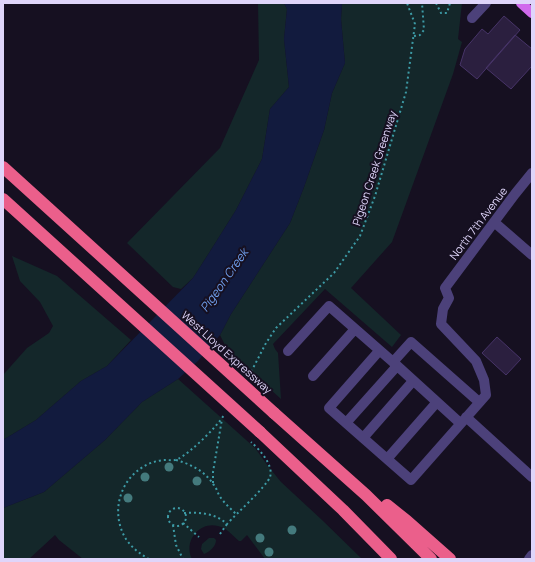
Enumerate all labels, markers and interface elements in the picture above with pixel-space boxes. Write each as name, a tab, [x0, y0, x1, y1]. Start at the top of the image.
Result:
street label: Pigeon Creek Greenway	[348, 108, 400, 227]
street label: North 7th Avenue	[446, 183, 511, 262]
water label: Pigeon Creek	[196, 243, 253, 315]
street label: West Lloyd Expressway	[178, 307, 276, 397]

